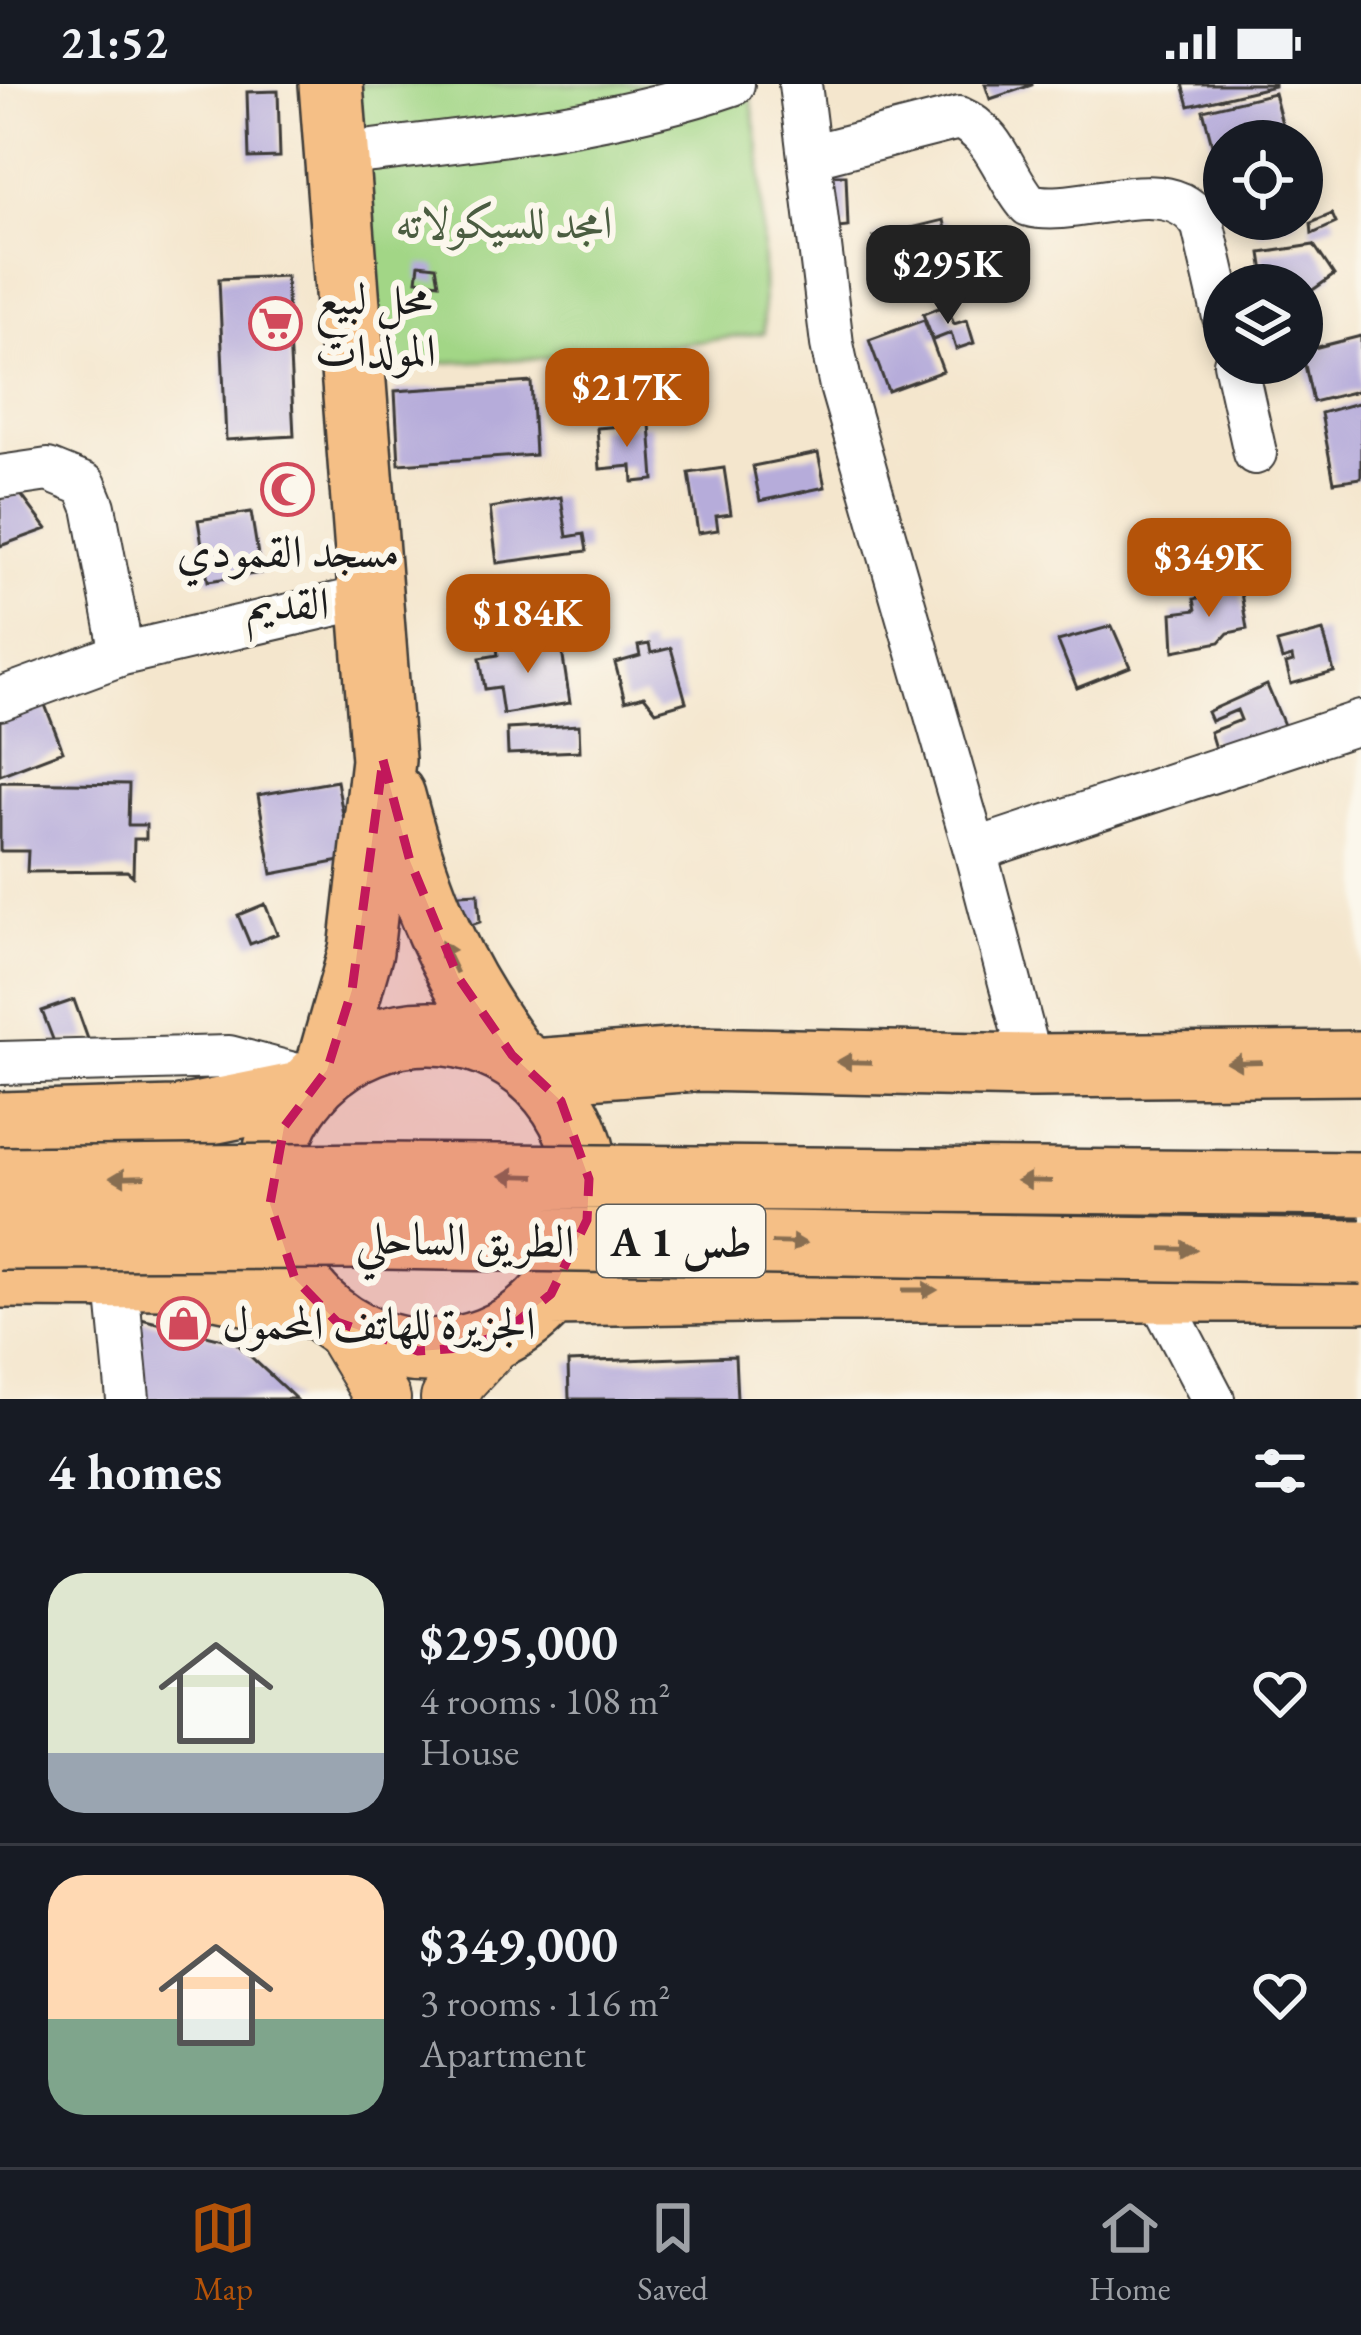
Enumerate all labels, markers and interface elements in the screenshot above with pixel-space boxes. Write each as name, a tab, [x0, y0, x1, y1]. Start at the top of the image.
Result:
text: 21:52	[60, 13, 168, 71]
map controls	[1203, 120, 1323, 384]
button: locate	[1203, 120, 1323, 240]
park label: امجد للسيكولاته	[395, 193, 613, 251]
pin: $295K	[864, 225, 1032, 327]
text: $295K	[893, 238, 1003, 289]
button: layers	[1203, 264, 1323, 384]
place label: محل لبيع المولدات	[315, 269, 436, 379]
supermarket icon: محل لبيع المولدات	[248, 296, 304, 352]
pin: $217K	[543, 348, 711, 450]
text: $217K	[572, 361, 682, 412]
mosque icon: مسجد القمودي القديم	[260, 462, 316, 518]
pin: $349K	[1125, 518, 1293, 620]
place label: مسجد القمودي القديم	[177, 522, 399, 642]
text: $349K	[1154, 531, 1264, 582]
pin: $184K	[444, 574, 612, 676]
text: $184K	[473, 587, 583, 638]
one-way arrow	[439, 940, 459, 974]
one-way arrow	[1224, 1052, 1262, 1072]
one-way arrow	[834, 1053, 872, 1072]
one-way arrow	[498, 1166, 536, 1186]
one-way arrow	[108, 1168, 146, 1187]
one-way arrow	[1014, 1171, 1052, 1190]
road number: A 1 طس	[597, 1205, 765, 1277]
street label: الطريق الساحلي	[355, 1208, 575, 1285]
one-way arrow	[771, 1233, 809, 1253]
one-way arrow	[1161, 1239, 1199, 1259]
one-way arrow	[902, 1281, 940, 1300]
place label: الجزيرة للهاتف المحمول	[222, 1294, 536, 1352]
shop icon: الجزيرة للهاتف المحمول	[155, 1295, 211, 1351]
text: 4 homes	[48, 1438, 222, 1504]
icon: filters	[1247, 1438, 1313, 1504]
text: $295,000	[420, 1609, 618, 1675]
icon: home	[144, 1621, 288, 1765]
icon: heart	[1247, 1660, 1313, 1726]
text: 4 rooms · 108 m²	[420, 1675, 671, 1726]
text: House	[420, 1726, 519, 1777]
text: $349,000	[420, 1911, 618, 1977]
icon: home	[144, 1923, 288, 2067]
icon: heart	[1247, 1962, 1313, 2028]
text: 3 rooms · 116 m²	[420, 1977, 671, 2028]
text: Apartment	[420, 2028, 586, 2079]
tab: Map	[190, 2195, 256, 2310]
tab: Saved	[637, 2195, 708, 2310]
tab: Home	[1089, 2195, 1171, 2310]

